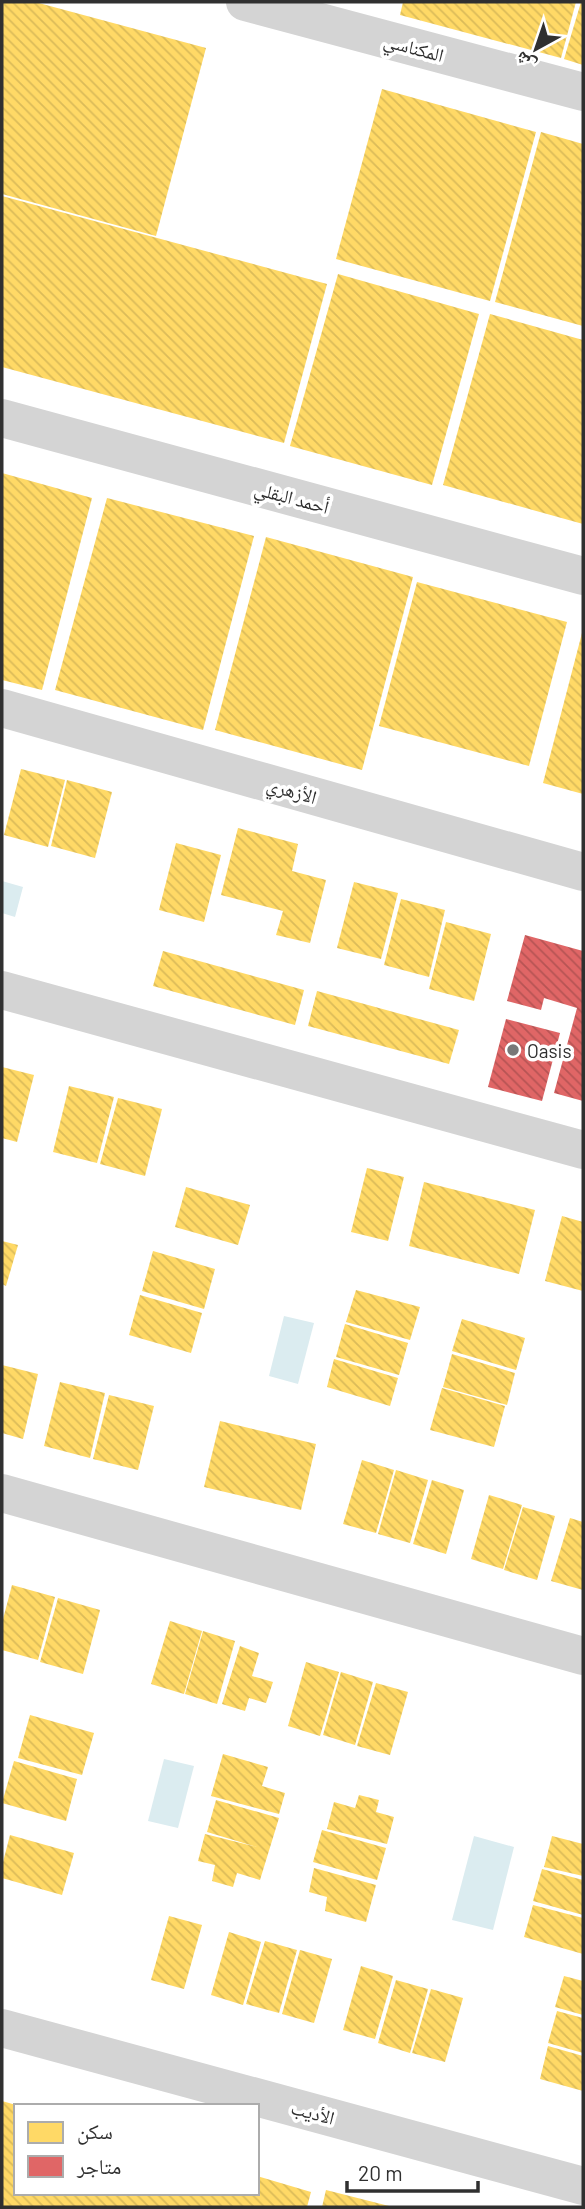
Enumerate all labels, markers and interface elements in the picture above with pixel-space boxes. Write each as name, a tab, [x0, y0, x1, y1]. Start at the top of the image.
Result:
north arrow	[501, 14, 571, 84]
street label: المكناسي	[380, 28, 446, 71]
text: ش	[510, 46, 541, 78]
street label: أحمد البقلي	[251, 476, 332, 523]
street label: الأزهري	[263, 772, 320, 813]
place label: Oasis	[527, 1039, 572, 1062]
marker: Oasis	[505, 1042, 521, 1058]
street label: الأديب	[288, 2095, 337, 2129]
legend	[14, 2104, 259, 2195]
text: سكن	[77, 2118, 113, 2145]
scale bar	[347, 2150, 478, 2194]
text: متاجر	[76, 2153, 121, 2178]
text: 20 m	[358, 2160, 403, 2185]

